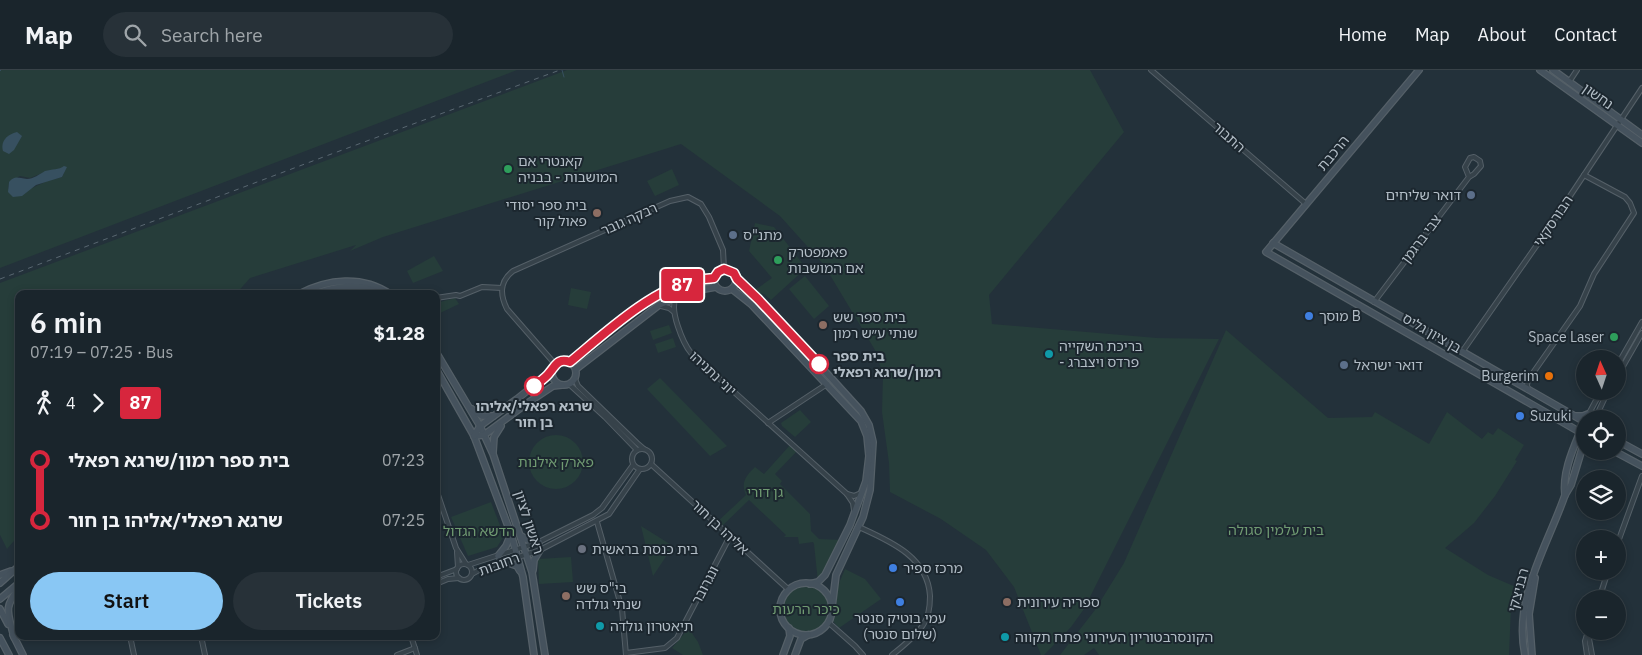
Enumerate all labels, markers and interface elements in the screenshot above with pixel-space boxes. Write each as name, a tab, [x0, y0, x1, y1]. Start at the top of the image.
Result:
search box	[103, 12, 453, 57]
text: Map	[25, 19, 73, 51]
icon: search	[121, 21, 149, 49]
text: Search here	[161, 23, 263, 47]
text: Home	[1339, 23, 1387, 46]
text: Map	[1415, 23, 1450, 46]
text: About	[1478, 23, 1526, 46]
text: Contact	[1554, 23, 1617, 46]
street label: נחשון	[1579, 79, 1617, 113]
street label: התבור	[1209, 118, 1249, 156]
street label: הרכבת	[1313, 132, 1353, 174]
place label: קאנטרי אם המושבות - בבניה	[518, 152, 618, 186]
marker: קאנטרי אם המושבות - בבניה	[502, 163, 514, 175]
place label: דואר שליחים	[1386, 186, 1461, 204]
marker: דואר שליחים	[1465, 189, 1477, 201]
street label: הבורסקאי	[1529, 192, 1577, 250]
place label: בית ספר יסודי פאול קור	[505, 196, 587, 230]
street label: רבקה גובר	[598, 199, 660, 239]
marker: בית ספר יסודי פאול קור	[591, 207, 603, 219]
street label: צבי ברגמן	[1397, 211, 1445, 267]
place label: מתנ"ס	[743, 226, 782, 244]
marker: מתנ"ס	[727, 229, 739, 241]
place label: פאמפטרק אם המושבות	[788, 243, 864, 277]
marker: פאמפטרק אם המושבות	[772, 254, 784, 266]
line badge: 87	[660, 269, 704, 301]
text: 87	[671, 273, 693, 296]
text: 6 min	[30, 304, 102, 341]
place label: מוסך B	[1319, 307, 1361, 325]
place label: בית ספר שש שנתי ע״ש רמון	[833, 308, 918, 342]
street label: בן ציון גליס	[1399, 309, 1465, 357]
marker: מוסך B	[1303, 310, 1315, 322]
marker: בית ספר שש שנתי ע״ש רמון	[817, 319, 829, 331]
text: $1.28	[373, 321, 425, 345]
place label: Space Laser	[1528, 328, 1604, 346]
marker: Space Laser	[1608, 331, 1620, 343]
place label: בריכת השקייה - פרדס ויצברג	[1059, 337, 1143, 371]
text: 07:19 – 07:25 · Bus	[30, 342, 173, 362]
street label: יוני נתניהו	[686, 347, 740, 399]
place label: בית ספר רמון/שרגא רפאלי	[833, 347, 941, 381]
marker: בריכת השקייה - פרדס ויצברג	[1043, 348, 1055, 360]
north arrow	[1576, 350, 1626, 400]
map controls	[1576, 350, 1626, 640]
marker: בית ספר רמון/שרגא רפאלי	[809, 354, 829, 374]
place label: דואר ישראל	[1354, 356, 1423, 374]
marker: דואר ישראל	[1338, 359, 1350, 371]
place label: Burgerim	[1481, 367, 1539, 385]
marker: Burgerim	[1543, 370, 1555, 382]
marker: שרגא רפאלי/אליהו בן חור	[524, 376, 544, 396]
icon: walk	[30, 389, 58, 417]
icon: forward	[84, 389, 112, 417]
text: 87	[130, 391, 151, 414]
text: 4	[66, 393, 76, 413]
place label: שרגא רפאלי/אליהו בן חור	[476, 397, 592, 431]
place label: Suzuki	[1530, 407, 1571, 425]
marker: Suzuki	[1514, 410, 1526, 422]
button: locate	[1576, 410, 1626, 460]
text: בית ספר רמון/שרגא רפאלי	[68, 448, 290, 472]
text: 07:23	[382, 450, 425, 470]
park label: פארק אילנות	[518, 453, 594, 471]
button: layers	[1576, 470, 1626, 520]
park label: גן דורי	[747, 483, 783, 501]
street label: ראשון לציון	[510, 488, 548, 556]
street label: אליהו בן חור	[687, 496, 753, 559]
text: שרגא רפאלי/אליהו בן חור	[68, 508, 283, 532]
text: 07:25	[382, 510, 425, 530]
park label: בית עלמין סגולה	[1228, 521, 1324, 539]
park label: הדשא הגדול	[443, 522, 515, 540]
button: +	[1576, 530, 1626, 580]
place label: בית כנסת בראשית	[592, 540, 698, 558]
marker: בית כנסת בראשית	[576, 543, 588, 555]
street label: רחובות	[476, 548, 522, 580]
place label: מרכז ספיר	[903, 559, 963, 577]
marker: מרכז ספיר	[887, 562, 899, 574]
street label: ונגרובר	[687, 563, 723, 607]
street label: רבניצקי	[1504, 566, 1532, 614]
button: Start	[30, 572, 223, 630]
button: Tickets	[233, 572, 425, 630]
place label: בי"ס שש שנתי גולדה	[576, 579, 641, 613]
marker: בי"ס שש שנתי גולדה	[560, 590, 572, 602]
button: −	[1576, 590, 1626, 640]
place label: ספריה עירונית	[1017, 593, 1100, 611]
marker: עמי בוטיק סנטר (שלום סנטר)	[894, 596, 906, 608]
marker: ספריה עירונית	[1001, 596, 1013, 608]
park label: כיכר הרעות	[772, 600, 840, 618]
place label: עמי בוטיק סנטר (שלום סנטר)	[854, 609, 946, 643]
place label: תיאטרון גולדה	[610, 617, 693, 635]
marker: תיאטרון גולדה	[594, 620, 606, 632]
place label: הקונסרבטוריון העירוני פתח תקווה	[1015, 628, 1213, 646]
marker: הקונסרבטוריון העירוני פתח תקווה	[999, 631, 1011, 643]

